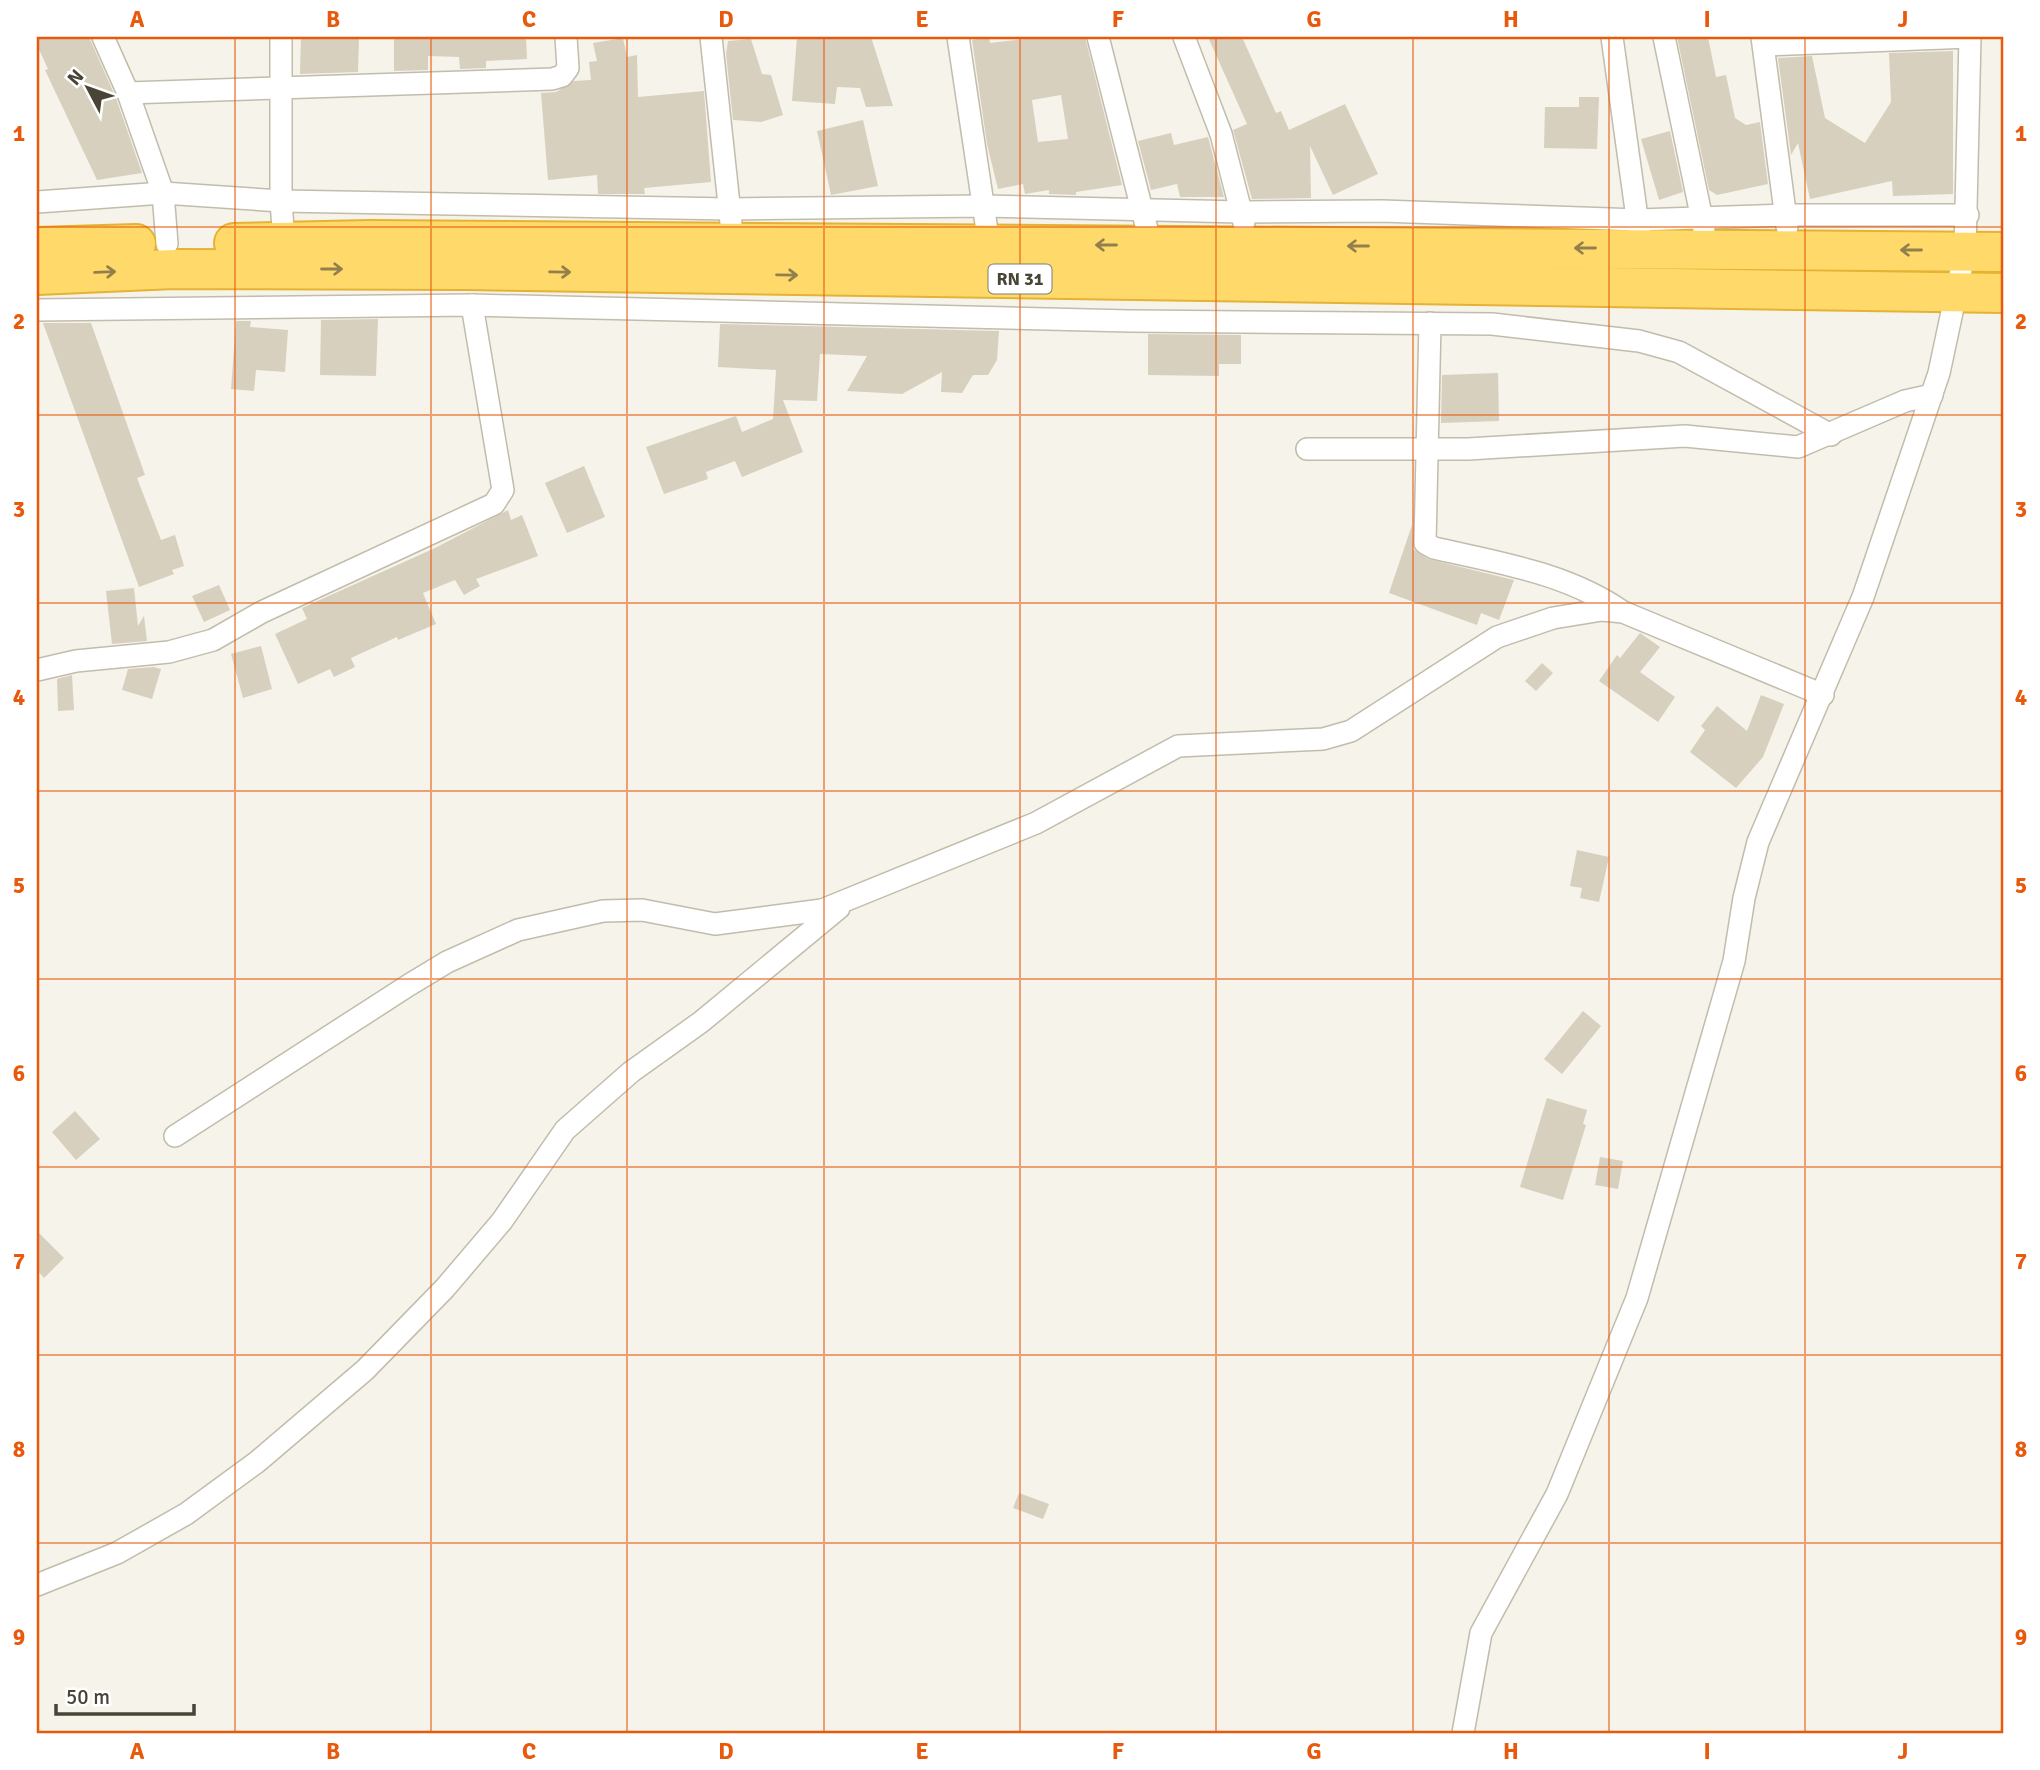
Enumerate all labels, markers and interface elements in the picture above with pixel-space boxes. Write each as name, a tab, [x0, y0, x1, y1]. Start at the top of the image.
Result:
text: A	[130, 5, 145, 34]
text: B	[326, 5, 340, 34]
text: C	[522, 5, 536, 34]
text: D	[718, 5, 734, 34]
text: E	[915, 5, 929, 34]
text: F	[1112, 5, 1124, 34]
text: G	[1306, 5, 1322, 34]
text: H	[1503, 5, 1519, 34]
text: I	[1703, 5, 1711, 34]
text: J	[1898, 5, 1908, 34]
north arrow	[52, 52, 122, 122]
text: N	[63, 65, 89, 90]
text: 1	[13, 119, 25, 148]
text: 1	[2015, 119, 2027, 148]
one-way arrow	[1094, 238, 1117, 252]
one-way arrow	[1346, 239, 1369, 253]
one-way arrow	[1574, 241, 1597, 255]
one-way arrow	[1899, 243, 1922, 257]
one-way arrow	[321, 262, 344, 276]
road number: RN 31	[988, 264, 1052, 293]
one-way arrow	[93, 265, 116, 278]
one-way arrow	[548, 265, 571, 278]
one-way arrow	[776, 268, 799, 282]
text: 2	[13, 307, 25, 336]
text: 2	[2015, 307, 2027, 336]
text: 3	[13, 495, 25, 524]
text: 3	[2015, 495, 2027, 524]
text: 4	[13, 683, 25, 712]
text: 4	[2015, 683, 2027, 712]
text: 5	[13, 871, 25, 900]
text: 5	[2015, 871, 2027, 900]
text: 6	[13, 1059, 25, 1088]
text: 6	[2015, 1059, 2027, 1088]
text: 7	[13, 1247, 25, 1276]
text: 7	[2015, 1247, 2027, 1276]
text: 8	[13, 1435, 25, 1464]
text: 8	[2015, 1435, 2027, 1464]
text: 9	[13, 1623, 25, 1652]
text: 9	[2015, 1623, 2027, 1652]
scale bar	[56, 1672, 194, 1716]
text: 50 m	[66, 1684, 110, 1710]
text: A	[130, 1737, 145, 1766]
text: B	[326, 1737, 340, 1766]
text: C	[522, 1737, 536, 1766]
text: D	[718, 1737, 734, 1766]
text: E	[915, 1737, 929, 1766]
text: F	[1112, 1737, 1124, 1766]
text: G	[1306, 1737, 1322, 1766]
text: H	[1503, 1737, 1519, 1766]
text: I	[1703, 1737, 1711, 1766]
text: J	[1898, 1737, 1908, 1766]

